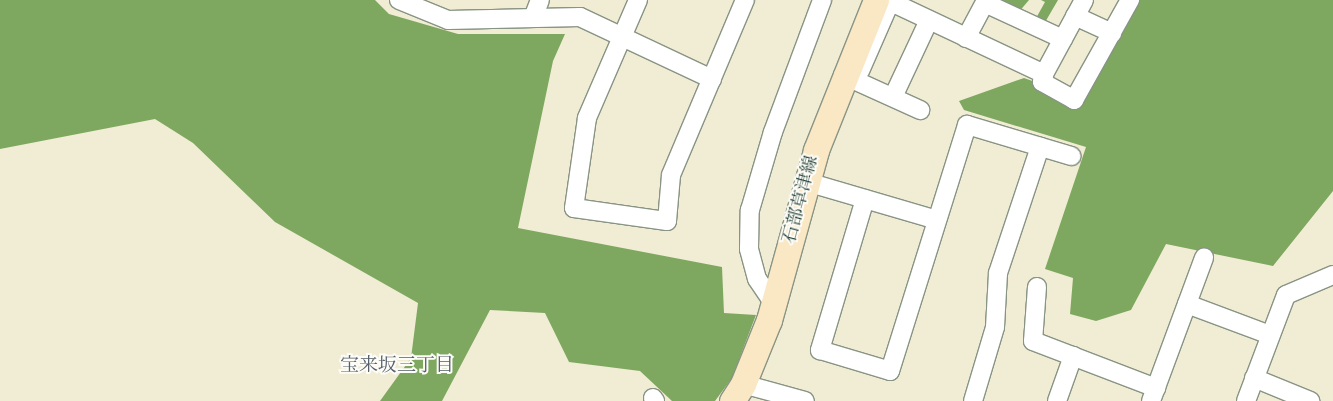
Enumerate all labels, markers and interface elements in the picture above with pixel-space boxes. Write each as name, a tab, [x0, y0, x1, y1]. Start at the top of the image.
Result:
street label: 石部草津線	[780, 154, 824, 246]
district label: 宝来坂三丁目	[340, 356, 454, 378]

